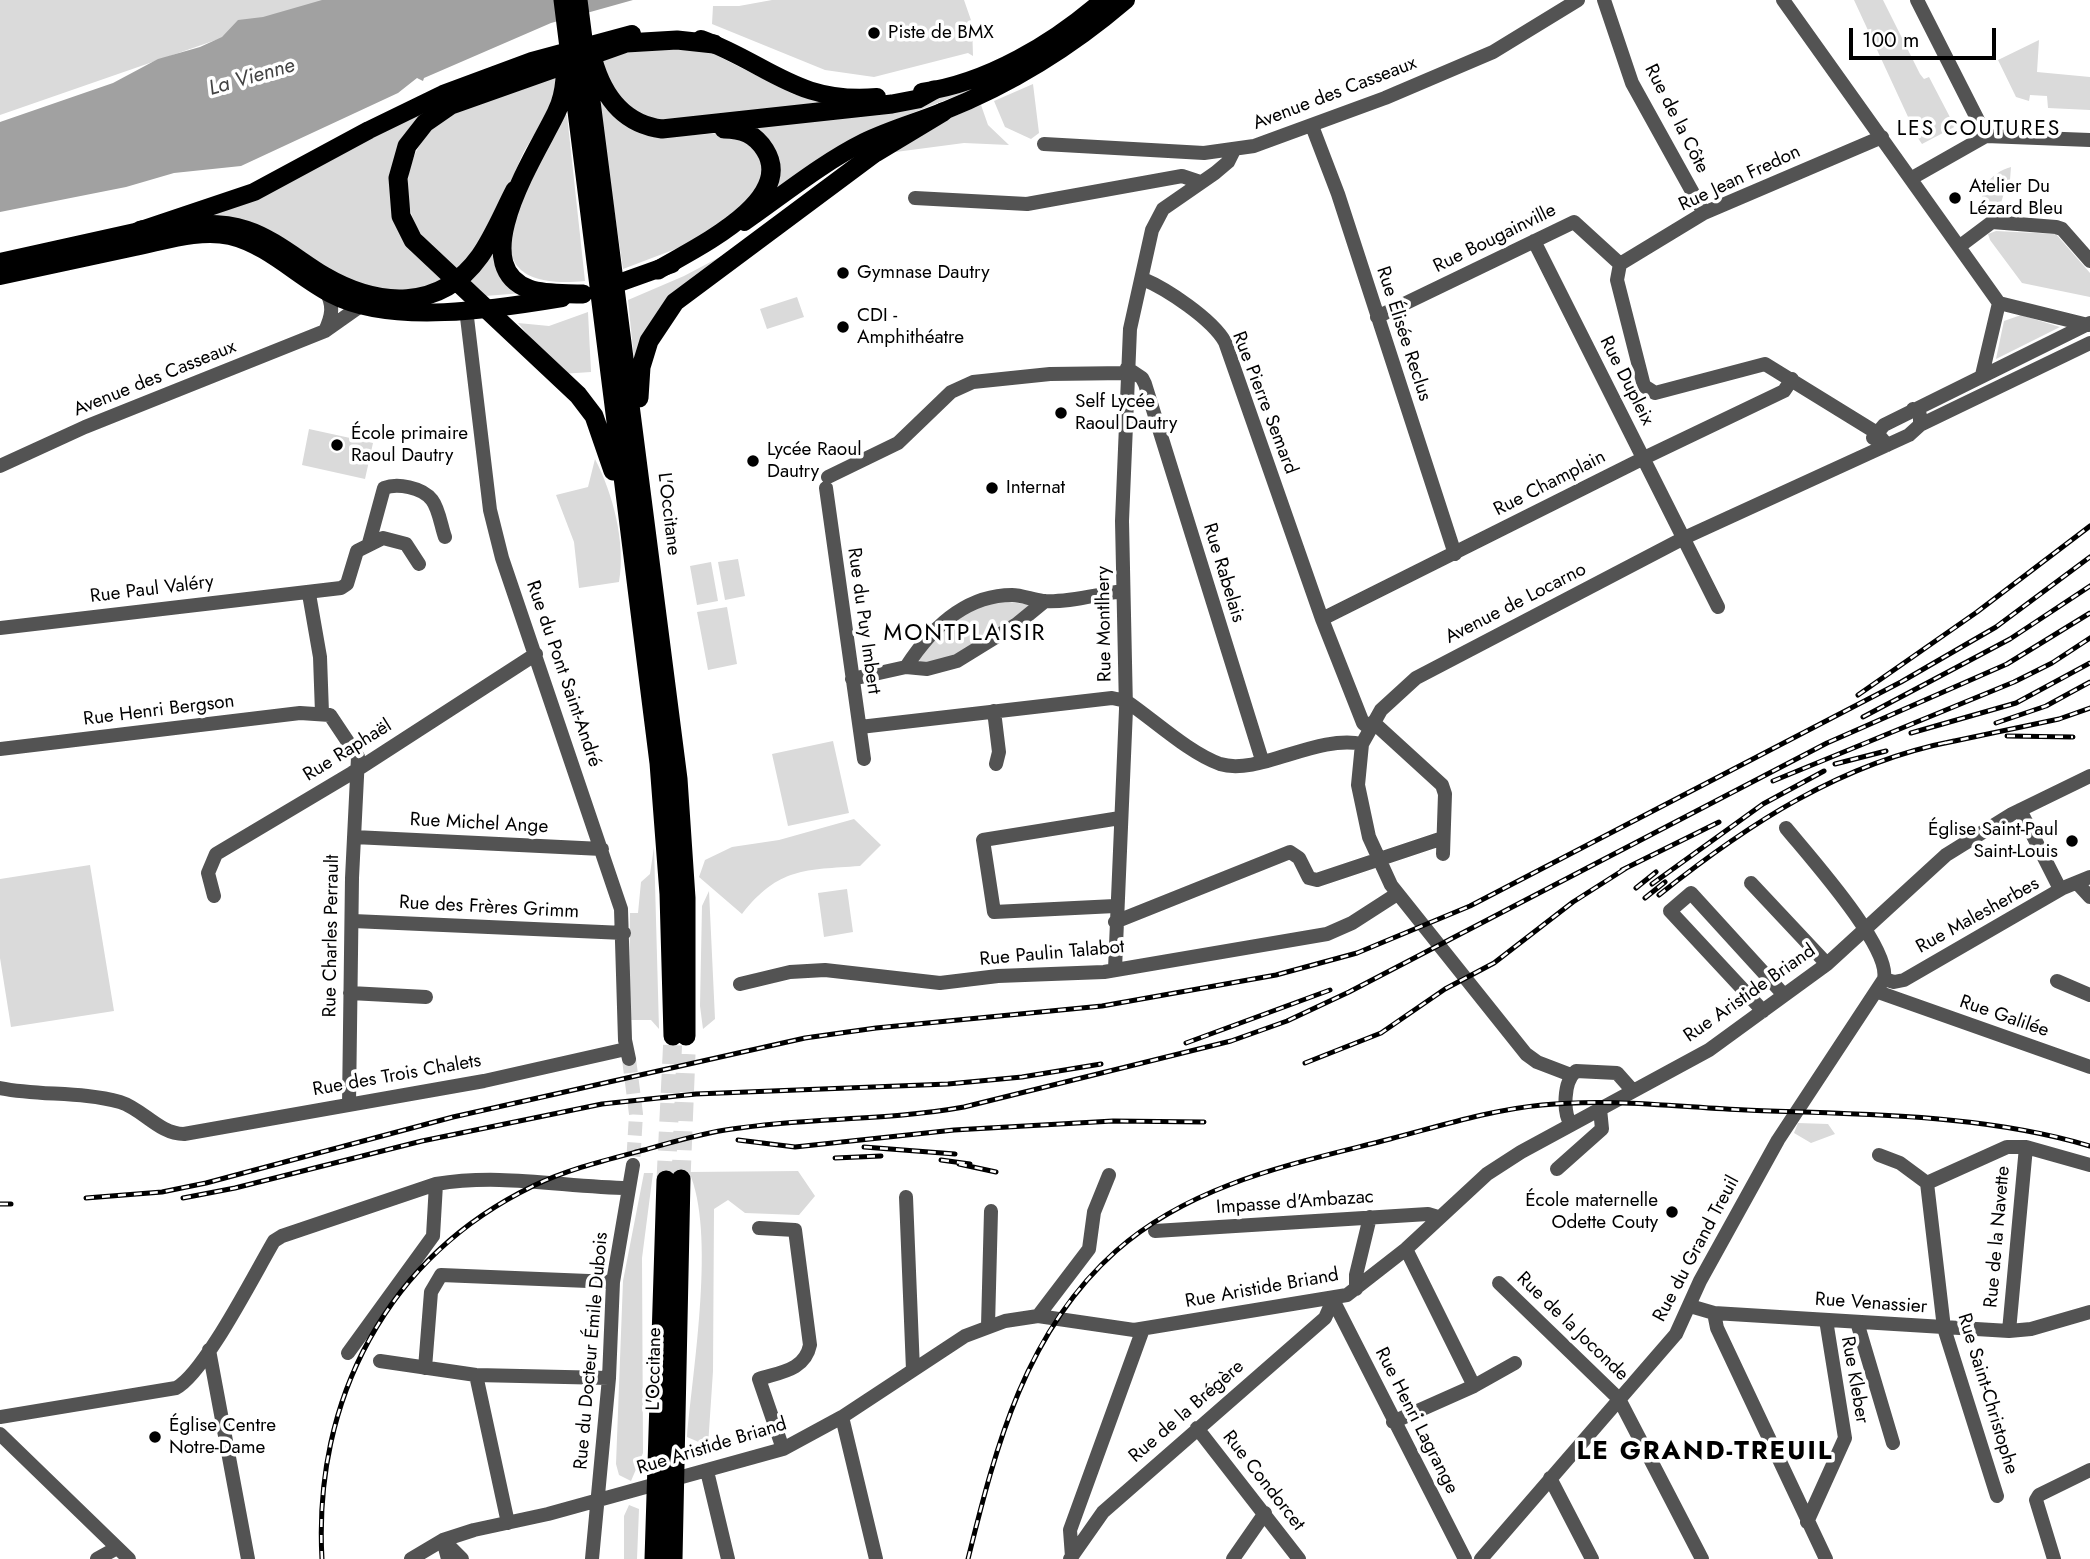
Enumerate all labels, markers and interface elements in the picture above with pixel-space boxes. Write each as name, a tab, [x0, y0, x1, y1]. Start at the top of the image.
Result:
scale bar	[1852, 14, 1999, 58]
place label: Piste de BMX	[888, 22, 994, 44]
marker: Piste de BMX	[866, 25, 882, 41]
text: 100 m	[1862, 25, 1919, 55]
street label: Avenue des Casseaux	[1250, 52, 1420, 136]
water label: La Vienne	[206, 54, 298, 102]
street label: Rue de la Côte	[1639, 61, 1713, 177]
district label: LES COUTURES	[1898, 117, 2060, 143]
street label: Rue Jean Fredon	[1676, 141, 1804, 217]
place label: Atelier Du Lézard Bleu	[1969, 176, 2063, 220]
marker: Atelier Du Lézard Bleu	[1947, 190, 1963, 206]
street label: Rue Bougainville	[1430, 199, 1560, 279]
place label: Gymnase Dautry	[857, 262, 989, 284]
street label: Rue Élisée Reclus	[1370, 264, 1436, 404]
marker: Gymnase Dautry	[835, 265, 851, 281]
place label: CDI - Amphithéatre	[857, 305, 964, 349]
marker: CDI - Amphithéatre	[835, 319, 851, 335]
street label: Rue Pierre Semard	[1226, 328, 1302, 478]
street label: Rue Dupleix	[1594, 333, 1658, 429]
street label: Avenue des Casseaux	[70, 336, 240, 422]
place label: Self Lycée Raoul Dautry	[1075, 391, 1177, 435]
marker: Self Lycée Raoul Dautry	[1053, 405, 1069, 421]
place label: École primaire Raoul Dautry	[351, 423, 468, 467]
marker: École primaire Raoul Dautry	[329, 437, 345, 453]
place label: Lycée Raoul Dautry	[767, 439, 862, 483]
street label: Rue Champlain	[1490, 446, 1610, 522]
marker: Lycée Raoul Dautry	[745, 453, 761, 469]
street label: L'Occitane	[652, 471, 684, 557]
place label: Internat	[1006, 477, 1065, 499]
marker: Internat	[984, 480, 1000, 496]
street label: Rue Rabelais	[1197, 521, 1249, 625]
street label: Rue du Puy Imbert	[841, 546, 885, 696]
street label: Avenue de Locarno	[1442, 559, 1590, 649]
street label: Rue Montlhery	[1093, 566, 1117, 682]
street label: Rue Paul Valéry	[89, 571, 215, 609]
street label: Rue du Pont Saint-André	[520, 578, 606, 770]
district label: MONTPLAISIR	[885, 620, 1045, 648]
street label: Rue Henri Bergson	[82, 690, 236, 732]
street label: Rue Raphaël	[300, 715, 396, 787]
street label: Rue Michel Ange	[409, 809, 549, 839]
place label: Église Saint-Paul Saint-Louis	[1928, 819, 2058, 863]
marker: Église Saint-Paul Saint-Louis	[2064, 833, 2080, 849]
street label: Rue Charles Perrault	[319, 854, 345, 1018]
street label: Rue Malesherbes	[1913, 873, 2043, 959]
street label: Rue des Frères Grimm	[398, 892, 580, 924]
street label: Rue Paulin Talabot	[979, 936, 1125, 972]
street label: Rue Aristide Briand	[1680, 940, 1820, 1048]
street label: Rue Galilée	[1956, 991, 2052, 1043]
street label: Rue des Trois Chalets	[311, 1050, 483, 1102]
street label: Rue de la Navette	[1980, 1165, 2016, 1309]
street label: Rue du Grand Treuil	[1649, 1172, 1745, 1326]
street label: Impasse d'Ambazac	[1215, 1186, 1375, 1220]
place label: École maternelle Odette Couty	[1525, 1190, 1658, 1234]
marker: École maternelle Odette Couty	[1664, 1204, 1680, 1220]
street label: Rue du Docteur Émile Dubois	[570, 1231, 614, 1471]
street label: Rue Aristide Briand	[1183, 1264, 1341, 1314]
street label: Rue de la Joconde	[1511, 1268, 1633, 1386]
street label: Rue Venassier	[1814, 1289, 1928, 1319]
street label: Rue Saint-Christophe	[1952, 1311, 2022, 1477]
street label: L'Occitane	[643, 1327, 667, 1411]
street label: Rue Kleber	[1835, 1335, 1873, 1425]
street label: Rue Henri Lagrange	[1369, 1344, 1463, 1498]
street label: Rue de la Brégère	[1125, 1356, 1249, 1468]
street label: Rue Aristide Briand	[634, 1413, 790, 1481]
place label: Église Centre Notre-Dame	[169, 1415, 276, 1459]
street label: Rue Condorcet	[1217, 1427, 1309, 1535]
marker: Église Centre Notre-Dame	[147, 1429, 163, 1445]
district label: LE GRAND-TREUIL	[1578, 1437, 1832, 1469]

